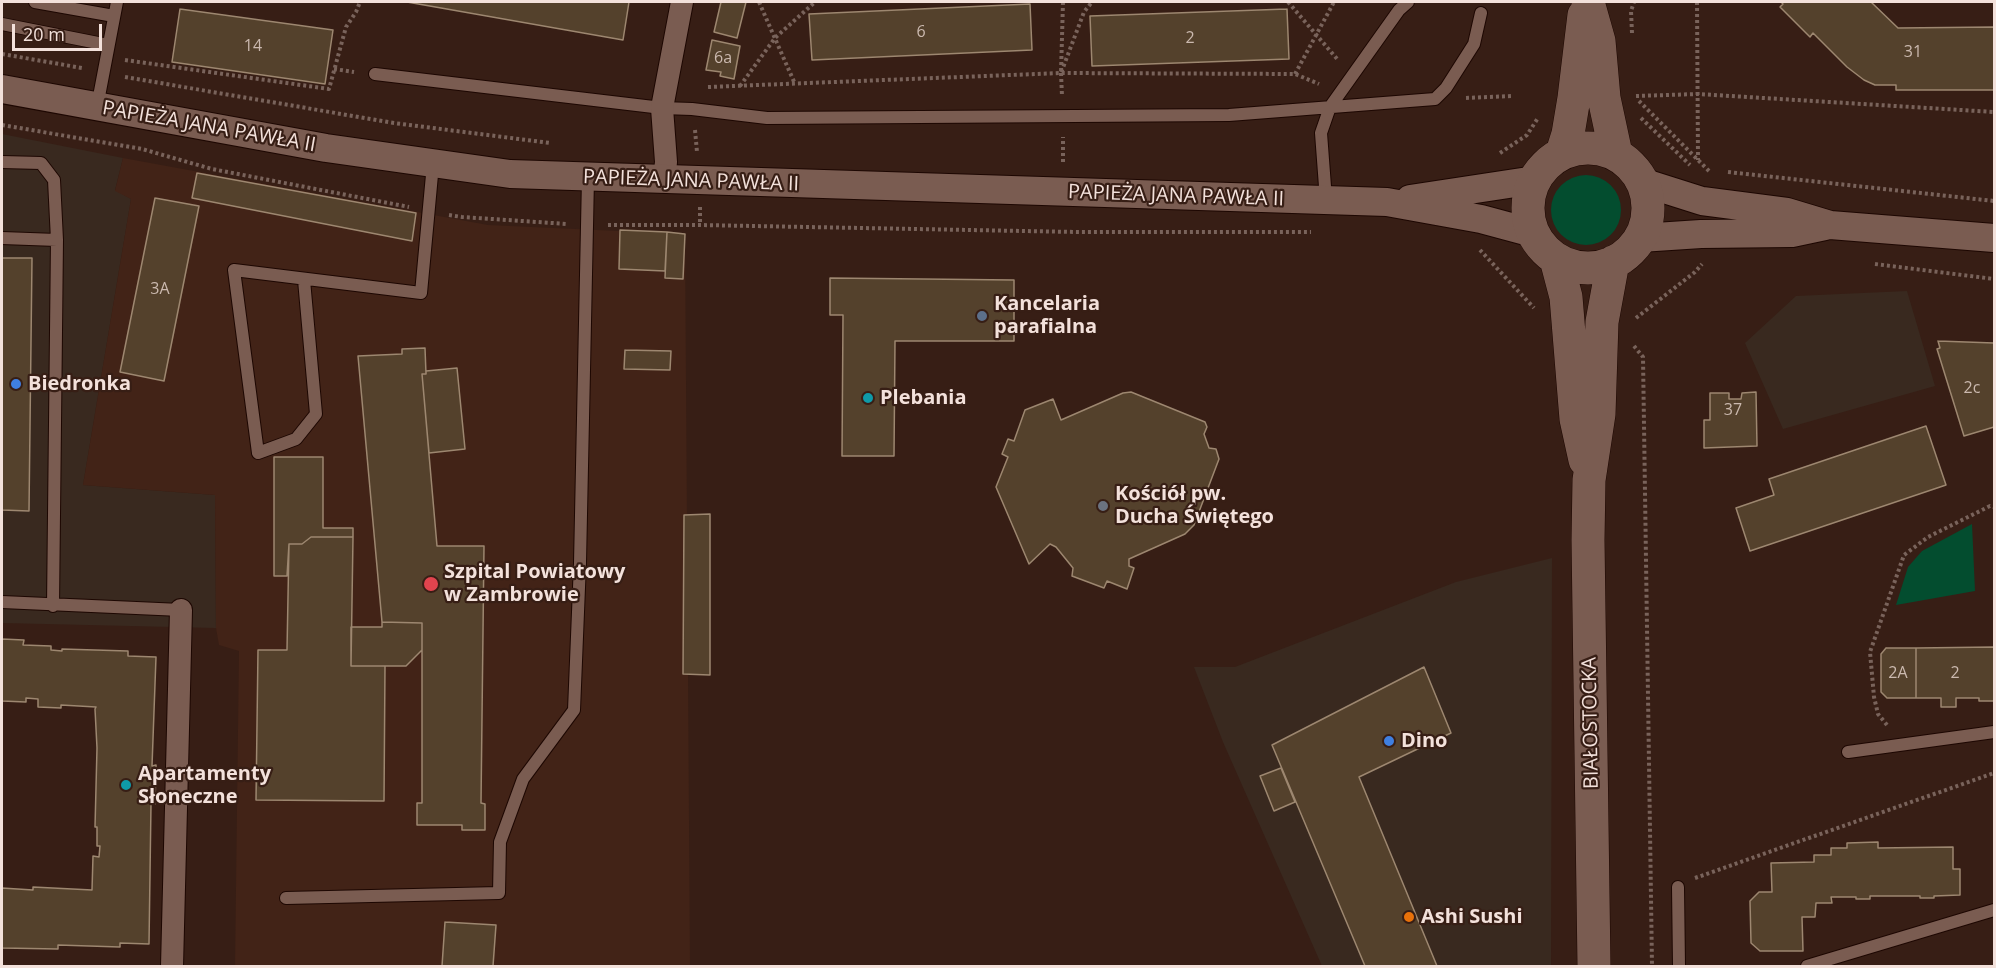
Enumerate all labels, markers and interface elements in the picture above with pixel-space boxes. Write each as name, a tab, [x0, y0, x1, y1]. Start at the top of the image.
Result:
scale bar	[15, 12, 105, 50]
text: 20 m	[23, 22, 65, 46]
house number: 6	[916, 22, 926, 42]
house number: 2	[1185, 28, 1195, 48]
house number: 14	[244, 36, 262, 56]
house number: 31	[1904, 42, 1922, 62]
house number: 6a	[714, 48, 732, 68]
street label: PAPIEŻA JANA PAWŁA II	[100, 96, 318, 158]
street label: PAPIEŻA JANA PAWŁA II	[583, 165, 799, 197]
street label: PAPIEŻA JANA PAWŁA II	[1068, 180, 1284, 212]
house number: 3A	[150, 279, 170, 299]
place label: Kancelaria parafialna	[994, 292, 1100, 339]
marker: Kancelaria parafialna	[975, 309, 989, 323]
place label: Biedronka	[28, 372, 131, 396]
marker: Biedronka	[9, 377, 23, 391]
house number: 2c	[1964, 378, 1980, 398]
place label: Plebania	[880, 386, 967, 410]
marker: Plebania	[861, 391, 875, 405]
house number: 37	[1724, 400, 1742, 420]
place label: Kościół pw. Ducha Świętego	[1115, 482, 1274, 529]
marker: Kościół pw. Ducha Świętego	[1096, 499, 1110, 513]
place label: Szpital Powiatowy w Zambrowie	[444, 560, 625, 607]
marker: Szpital Powiatowy w Zambrowie	[422, 575, 440, 593]
street label: BIAŁOSTOCKA	[1578, 657, 1604, 789]
house number: 2A	[1888, 663, 1908, 683]
house number: 2	[1950, 663, 1960, 683]
place label: Dino	[1401, 729, 1447, 753]
marker: Dino	[1382, 734, 1396, 748]
place label: Apartamenty Słoneczne	[138, 762, 271, 809]
marker: Apartamenty Słoneczne	[119, 778, 133, 792]
place label: Ashi Sushi	[1421, 905, 1523, 929]
marker: Ashi Sushi	[1402, 910, 1416, 924]

